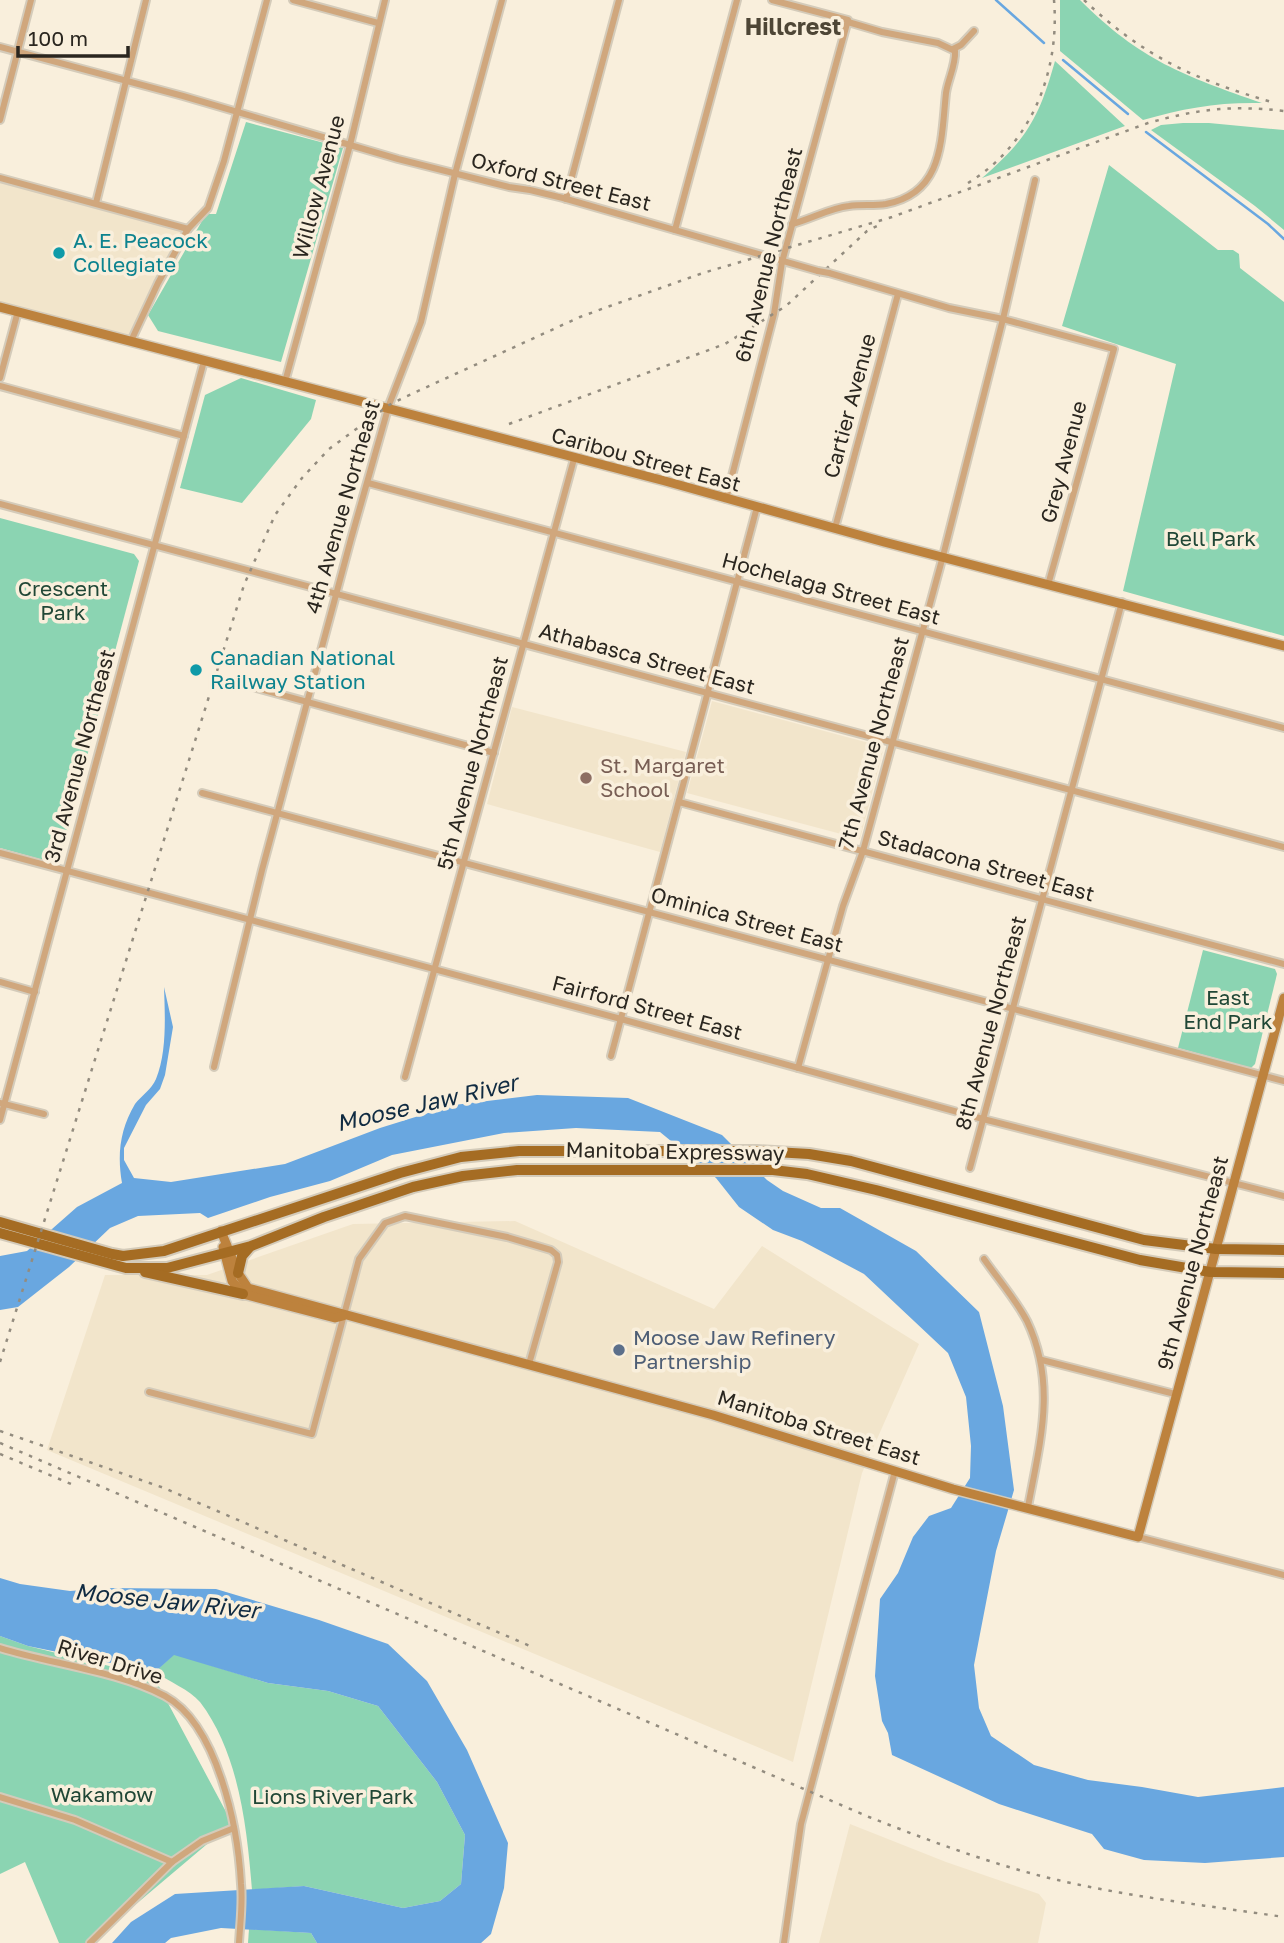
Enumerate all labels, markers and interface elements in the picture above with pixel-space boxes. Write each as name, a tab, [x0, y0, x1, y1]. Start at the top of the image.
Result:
district label: Hillcrest	[745, 12, 841, 40]
scale bar	[18, 14, 128, 58]
text: 100 m	[28, 25, 88, 51]
street label: Willow Avenue	[286, 112, 350, 261]
street label: 6th Avenue Northeast	[729, 145, 807, 365]
street label: Oxford Street East	[469, 146, 654, 216]
place label: A. E. Peacock Collegiate	[73, 227, 208, 277]
marker: A. E. Peacock Collegiate	[51, 245, 67, 261]
street label: Cartier Avenue	[817, 331, 881, 481]
street label: 4th Avenue Northeast	[299, 397, 385, 616]
street label: Grey Avenue	[1034, 398, 1092, 526]
street label: Caribou Street East	[549, 421, 744, 497]
park label: Bell Park	[1166, 525, 1256, 551]
street label: Hochelaga Street East	[719, 546, 943, 630]
park label: Crescent Park	[18, 575, 108, 625]
street label: Athabasca Street East	[537, 617, 758, 699]
street label: 7th Avenue Northeast	[832, 634, 914, 852]
place label: Canadian National Railway Station	[210, 644, 395, 694]
street label: 3rd Avenue Northeast	[38, 646, 120, 865]
street label: 5th Avenue Northeast	[431, 653, 513, 872]
marker: Canadian National Railway Station	[188, 662, 204, 678]
place label: St. Margaret School	[600, 752, 725, 802]
marker: St. Margaret School	[578, 770, 594, 786]
street label: Stadacona Street East	[875, 824, 1098, 907]
street label: Ominica Street East	[648, 881, 846, 957]
street label: 8th Avenue Northeast	[949, 913, 1031, 1133]
street label: Fairford Street East	[549, 969, 745, 1045]
park label: East End Park	[1183, 984, 1273, 1034]
water label: Moose Jaw River	[333, 1067, 523, 1136]
street label: Manitoba Expressway	[565, 1136, 785, 1166]
street label: 9th Avenue Northeast	[1151, 1153, 1233, 1373]
place label: Moose Jaw Refinery Partnership	[633, 1324, 836, 1374]
marker: Moose Jaw Refinery Partnership	[611, 1342, 627, 1358]
street label: Manitoba Street East	[715, 1384, 924, 1470]
water label: Moose Jaw River	[74, 1576, 264, 1624]
street label: River Drive	[54, 1633, 166, 1689]
park label: Wakamow	[51, 1781, 153, 1807]
park label: Lions River Park	[252, 1783, 414, 1809]

